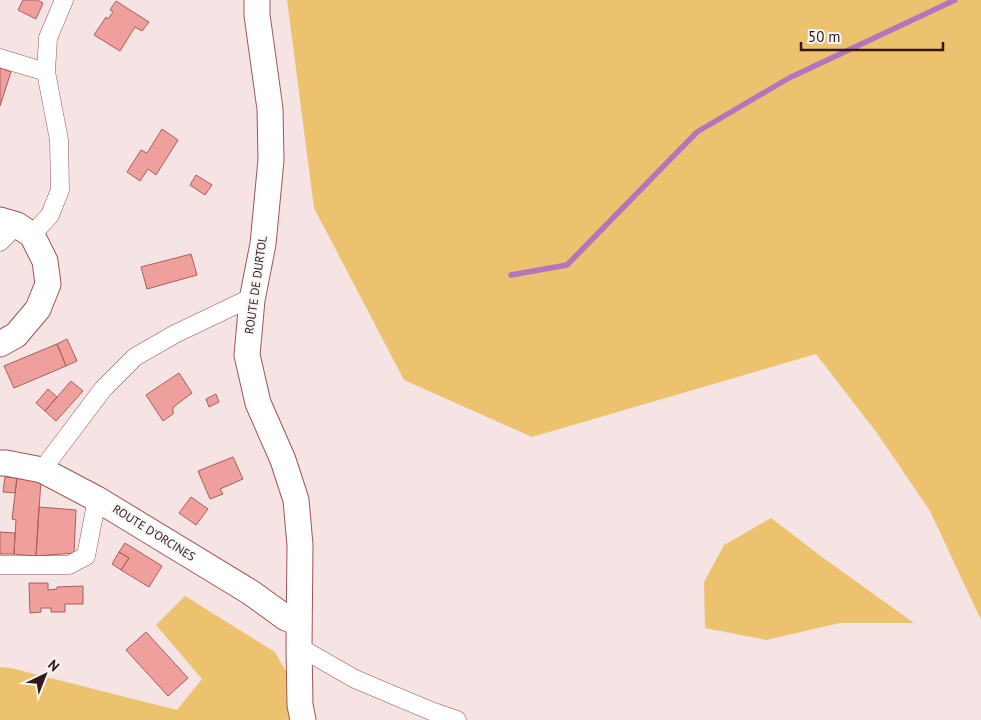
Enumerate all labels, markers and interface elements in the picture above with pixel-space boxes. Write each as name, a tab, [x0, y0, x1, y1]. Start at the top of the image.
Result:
scale bar	[801, 20, 944, 52]
text: 50 m	[808, 27, 841, 46]
street label: ROUTE DE DURTOL	[241, 235, 270, 335]
street label: ROUTE D'ORCINES	[110, 501, 198, 564]
north arrow	[20, 650, 70, 700]
text: N	[44, 656, 63, 675]

